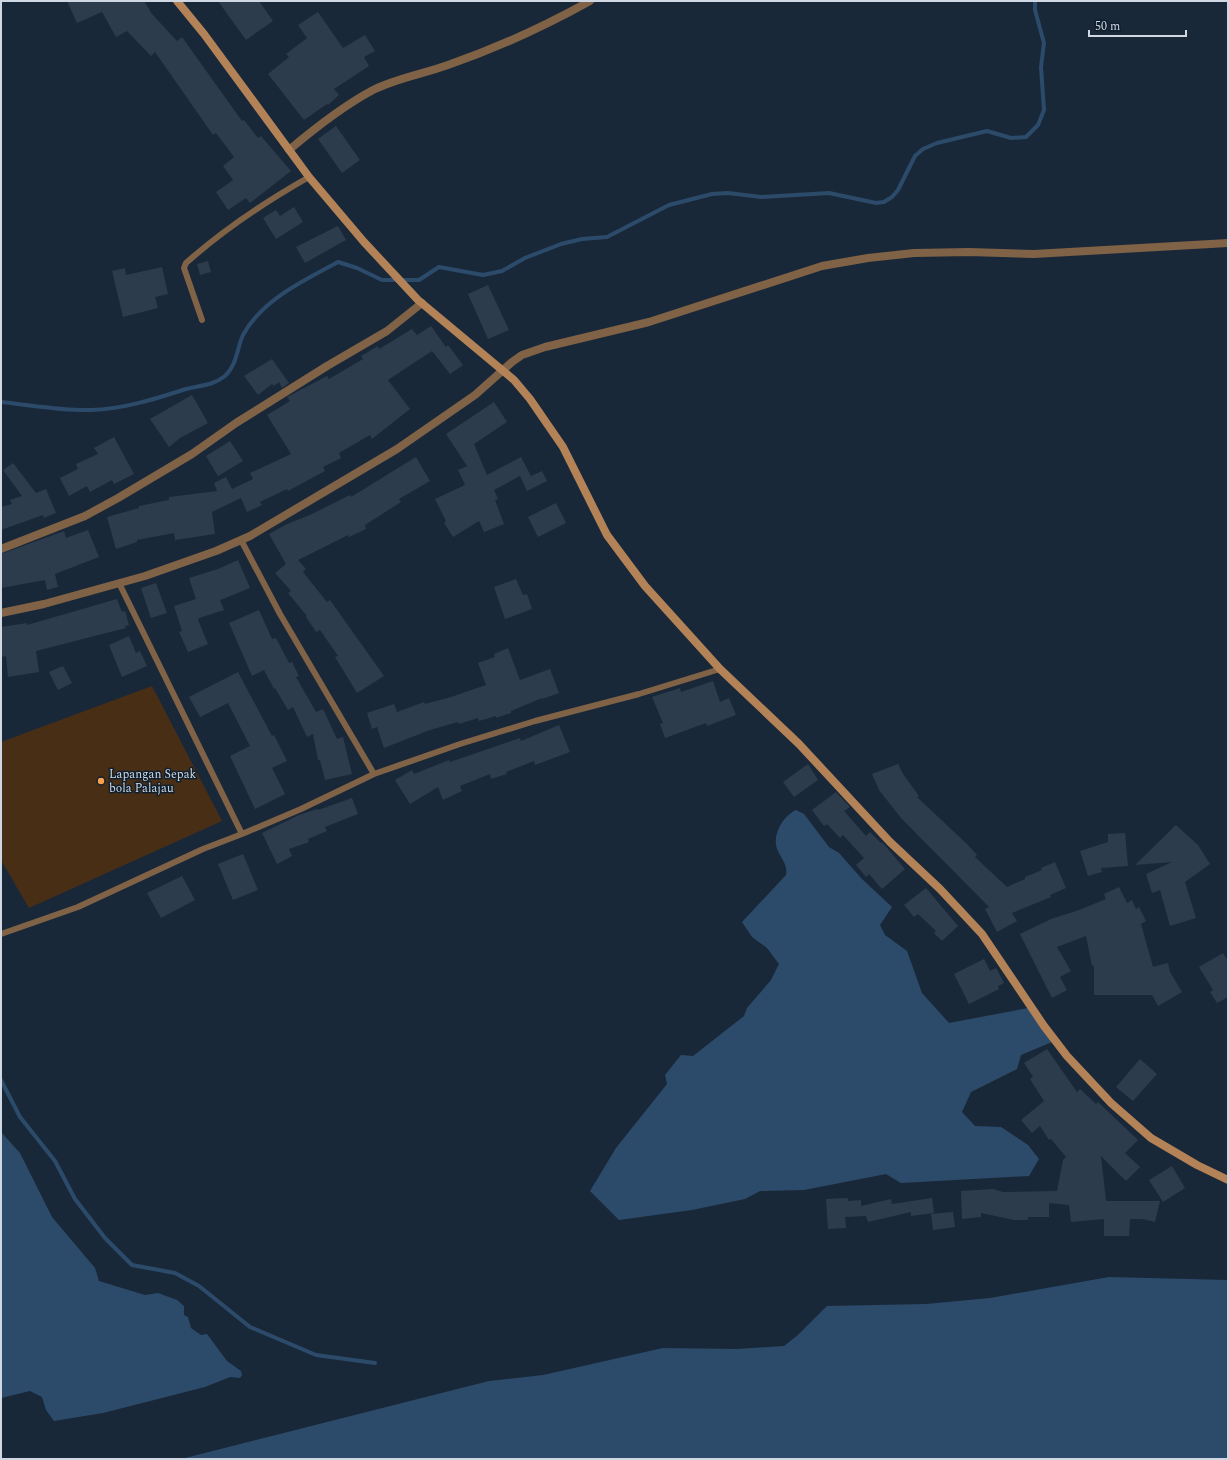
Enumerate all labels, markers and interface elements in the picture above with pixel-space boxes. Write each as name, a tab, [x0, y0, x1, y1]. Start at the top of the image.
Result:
scale bar	[1089, 12, 1186, 38]
text: 50 m	[1095, 17, 1120, 36]
place label: Lapangan Sepak bola Palajau	[109, 765, 196, 798]
marker: Lapangan Sepak bola Palajau	[96, 776, 106, 786]

